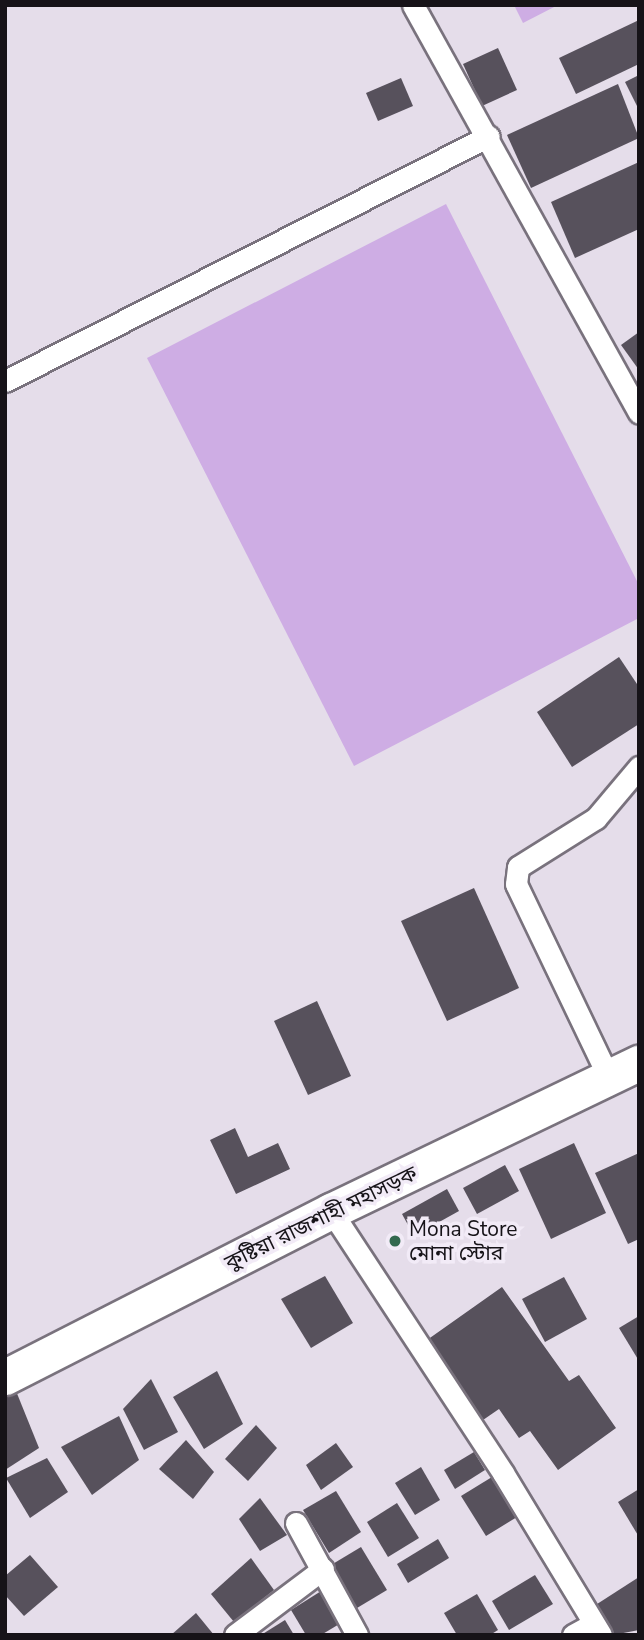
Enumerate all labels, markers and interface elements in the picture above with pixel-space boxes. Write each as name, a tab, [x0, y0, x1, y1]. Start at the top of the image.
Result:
street label: কুষ্টিয়া রাজশাহী মহাসড়ক	[221, 1160, 421, 1276]
place label: Mona Store মোনা স্টোর	[409, 1216, 517, 1266]
marker: Mona Store মোনা স্টোর	[387, 1233, 403, 1249]

